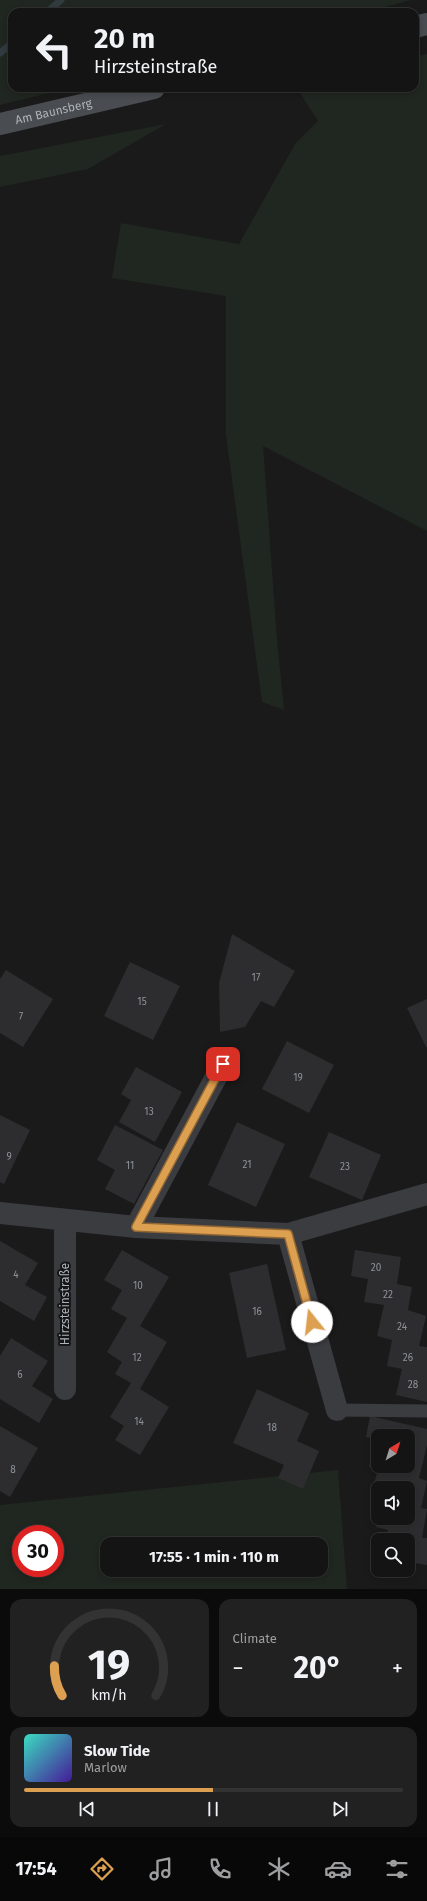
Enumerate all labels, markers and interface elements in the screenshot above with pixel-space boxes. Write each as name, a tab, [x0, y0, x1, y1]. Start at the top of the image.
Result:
text: 20 m	[94, 22, 155, 55]
icon: left	[28, 24, 80, 76]
text: Hirzsteinstraße	[94, 56, 217, 78]
street label: Am Baunsberg	[14, 96, 94, 127]
house number: 17	[252, 972, 261, 984]
house number: 15	[137, 996, 147, 1008]
house number: 7	[19, 1011, 24, 1023]
pin	[206, 1047, 240, 1081]
icon: arrive	[212, 1053, 234, 1075]
house number: 19	[293, 1072, 303, 1084]
house number: 13	[144, 1106, 154, 1118]
house number: 9	[6, 1151, 12, 1163]
house number: 21	[242, 1159, 252, 1171]
house number: 11	[126, 1160, 134, 1172]
house number: 23	[340, 1161, 350, 1173]
house number: 20	[371, 1262, 382, 1274]
street label: Hirzsteinstraße	[58, 1263, 72, 1345]
house number: 4	[13, 1269, 19, 1281]
house number: 10	[133, 1280, 143, 1292]
house number: 22	[383, 1289, 393, 1301]
position arrow	[291, 1301, 333, 1343]
house number: 16	[252, 1306, 262, 1318]
house number: 24	[397, 1321, 408, 1333]
house number: 12	[132, 1352, 142, 1364]
house number: 26	[403, 1352, 413, 1364]
house number: 6	[17, 1369, 23, 1381]
house number: 28	[408, 1379, 419, 1391]
house number: 14	[134, 1416, 145, 1428]
house number: 18	[267, 1422, 277, 1434]
north arrow	[371, 1429, 415, 1473]
map controls	[371, 1429, 415, 1577]
house number: 8	[10, 1464, 16, 1476]
button: sound	[371, 1481, 415, 1525]
speed limit sign: 30	[12, 1525, 64, 1577]
button: search	[371, 1533, 415, 1577]
text: 17:55 · 1 min · 110 m	[149, 1548, 279, 1566]
text: Climate	[233, 1631, 277, 1646]
text: 19	[88, 1640, 131, 1690]
text: 20°	[293, 1650, 342, 1686]
text: −	[233, 1655, 244, 1682]
text: +	[392, 1655, 403, 1682]
text: km/h	[92, 1687, 127, 1704]
text: Slow Tide	[84, 1742, 150, 1760]
text: Marlow	[84, 1760, 127, 1775]
icon: previous	[76, 1798, 98, 1820]
icon: pause	[202, 1798, 224, 1820]
icon: next	[329, 1798, 351, 1820]
icon: directions	[88, 1855, 116, 1883]
icon: music	[147, 1855, 175, 1883]
icon: phone	[206, 1855, 234, 1883]
icon: climate	[265, 1855, 293, 1883]
icon: car	[324, 1855, 352, 1883]
icon: filters	[383, 1855, 411, 1883]
text: 17:54	[16, 1858, 57, 1880]

